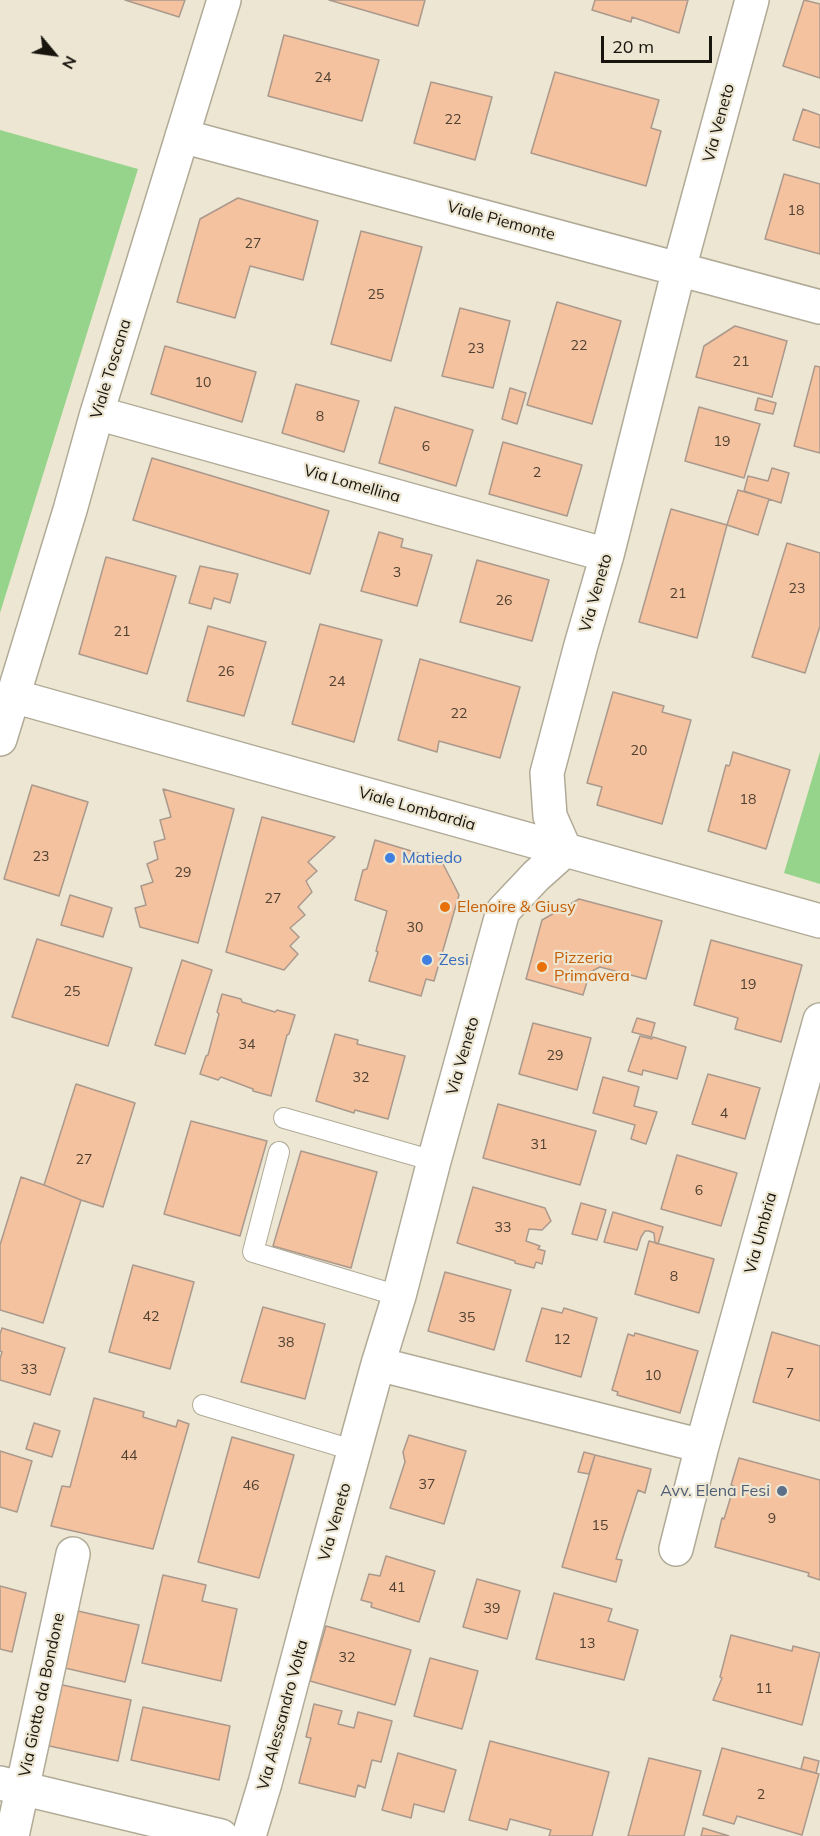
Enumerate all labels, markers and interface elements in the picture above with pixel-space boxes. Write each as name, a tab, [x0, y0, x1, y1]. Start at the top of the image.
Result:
north arrow	[24, 24, 84, 84]
scale bar	[604, 24, 715, 62]
text: 20 m	[612, 35, 654, 58]
text: N	[58, 53, 81, 73]
house number: 24	[315, 70, 331, 86]
street label: Via Veneto	[699, 82, 739, 164]
house number: 22	[445, 112, 461, 128]
street label: Viale Piemonte	[445, 197, 557, 245]
house number: 18	[788, 203, 804, 219]
house number: 27	[245, 236, 261, 252]
house number: 25	[368, 287, 384, 303]
street label: Viale Toscana	[87, 317, 135, 421]
house number: 22	[571, 338, 587, 354]
house number: 23	[468, 341, 484, 357]
house number: 21	[733, 354, 749, 370]
house number: 10	[195, 375, 211, 391]
house number: 8	[316, 409, 324, 425]
house number: 19	[714, 434, 730, 450]
house number: 6	[422, 439, 430, 455]
street label: Via Lomellina	[301, 461, 403, 507]
house number: 2	[533, 465, 541, 481]
street label: Via Veneto	[576, 552, 616, 634]
house number: 3	[393, 565, 401, 581]
house number: 23	[789, 581, 805, 597]
house number: 21	[670, 586, 686, 602]
house number: 26	[496, 593, 512, 609]
house number: 21	[114, 624, 130, 640]
house number: 26	[218, 664, 234, 680]
house number: 24	[329, 674, 345, 690]
house number: 22	[451, 706, 467, 722]
house number: 20	[631, 743, 647, 759]
street label: Viale Lombardia	[356, 783, 478, 835]
house number: 18	[740, 792, 756, 808]
place label: Matiedo	[402, 848, 462, 868]
house number: 23	[33, 849, 49, 865]
marker: Matiedo	[383, 851, 397, 865]
house number: 29	[175, 865, 191, 881]
house number: 27	[265, 891, 281, 907]
place label: Elenoire & Giusy	[457, 897, 576, 917]
marker: Elenoire & Giusy	[438, 900, 452, 914]
house number: 30	[407, 920, 423, 936]
place label: Pizzeria Primavera	[554, 948, 630, 986]
place label: Zesi	[439, 950, 469, 970]
marker: Zesi	[420, 953, 434, 967]
marker: Pizzeria Primavera	[535, 960, 549, 974]
house number: 19	[740, 977, 756, 993]
house number: 25	[64, 984, 80, 1000]
street label: Via Veneto	[443, 1015, 483, 1097]
house number: 34	[239, 1037, 255, 1053]
house number: 29	[547, 1048, 563, 1064]
house number: 32	[353, 1070, 369, 1086]
house number: 4	[720, 1106, 728, 1122]
house number: 31	[531, 1137, 547, 1153]
house number: 27	[76, 1152, 92, 1168]
house number: 6	[695, 1183, 703, 1199]
street label: Via Umbria	[741, 1190, 781, 1276]
house number: 33	[495, 1220, 511, 1236]
house number: 8	[670, 1269, 678, 1285]
house number: 42	[143, 1309, 159, 1325]
house number: 35	[459, 1310, 475, 1326]
house number: 12	[554, 1332, 570, 1348]
house number: 38	[278, 1335, 294, 1351]
house number: 33	[21, 1362, 37, 1378]
house number: 7	[786, 1366, 794, 1382]
house number: 10	[645, 1368, 661, 1384]
house number: 44	[121, 1448, 137, 1464]
house number: 37	[419, 1477, 435, 1493]
house number: 46	[243, 1478, 259, 1494]
street label: Via Veneto	[315, 1481, 355, 1563]
place label: Avv. Elena Fesi	[660, 1481, 770, 1501]
marker: Avv. Elena Fesi	[775, 1484, 789, 1498]
house number: 9	[768, 1511, 776, 1527]
house number: 15	[592, 1518, 608, 1534]
house number: 41	[389, 1580, 405, 1596]
house number: 39	[484, 1601, 500, 1617]
street label: Via Giotto da Bondone	[15, 1611, 69, 1779]
house number: 13	[579, 1636, 595, 1652]
street label: Via Alessandro Volta	[254, 1638, 312, 1792]
house number: 32	[339, 1650, 355, 1666]
house number: 11	[756, 1681, 772, 1697]
house number: 2	[757, 1787, 765, 1803]

